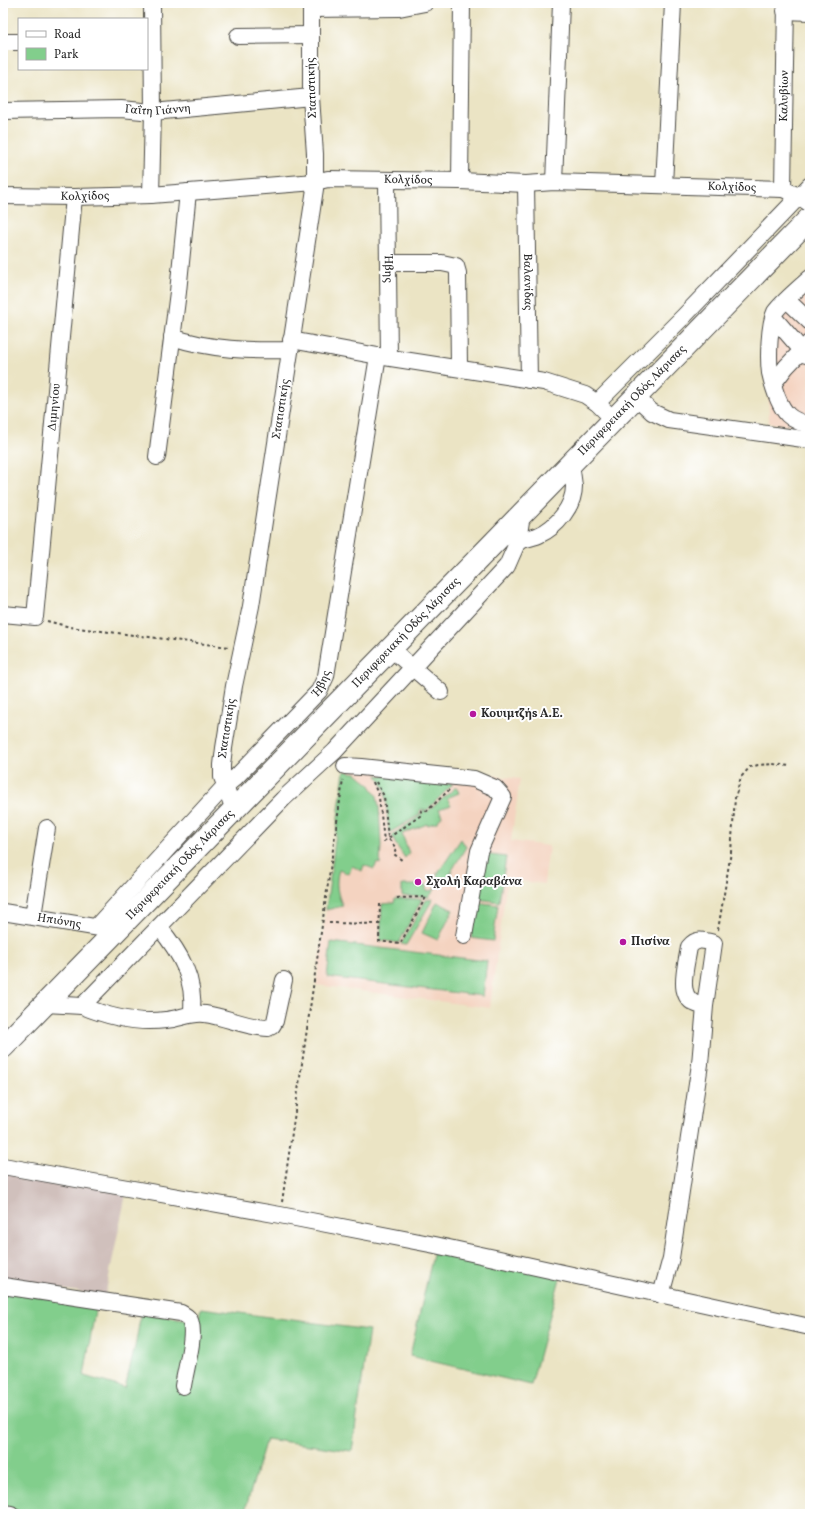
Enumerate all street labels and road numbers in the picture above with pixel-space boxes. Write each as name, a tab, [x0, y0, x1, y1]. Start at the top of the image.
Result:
street label: Στατιστικής	[303, 57, 321, 119]
street label: Καλυβίων	[776, 70, 793, 122]
street label: Γαΐτη Γιάννη	[124, 100, 192, 120]
street label: Κολχίδος	[384, 172, 433, 189]
street label: Κολχίδος	[707, 179, 756, 196]
street label: Κολχίδος	[61, 188, 110, 205]
street label: Ήβης	[380, 253, 396, 283]
street label: Βαλανίδας	[519, 253, 536, 311]
street label: Περιφερειακή Οδός Λάρισας	[575, 342, 690, 460]
street label: Στατιστικής	[269, 378, 294, 441]
street label: Διμηνίου	[44, 382, 65, 431]
street label: Περιφερειακή Οδός Λάρισας	[349, 574, 464, 692]
street label: Ήβης	[308, 669, 335, 702]
street label: Στατιστικής	[215, 697, 240, 760]
street label: Περιφερειακή Οδός Λάρισας	[123, 806, 238, 924]
street label: Ηπιόνης	[36, 910, 82, 933]

